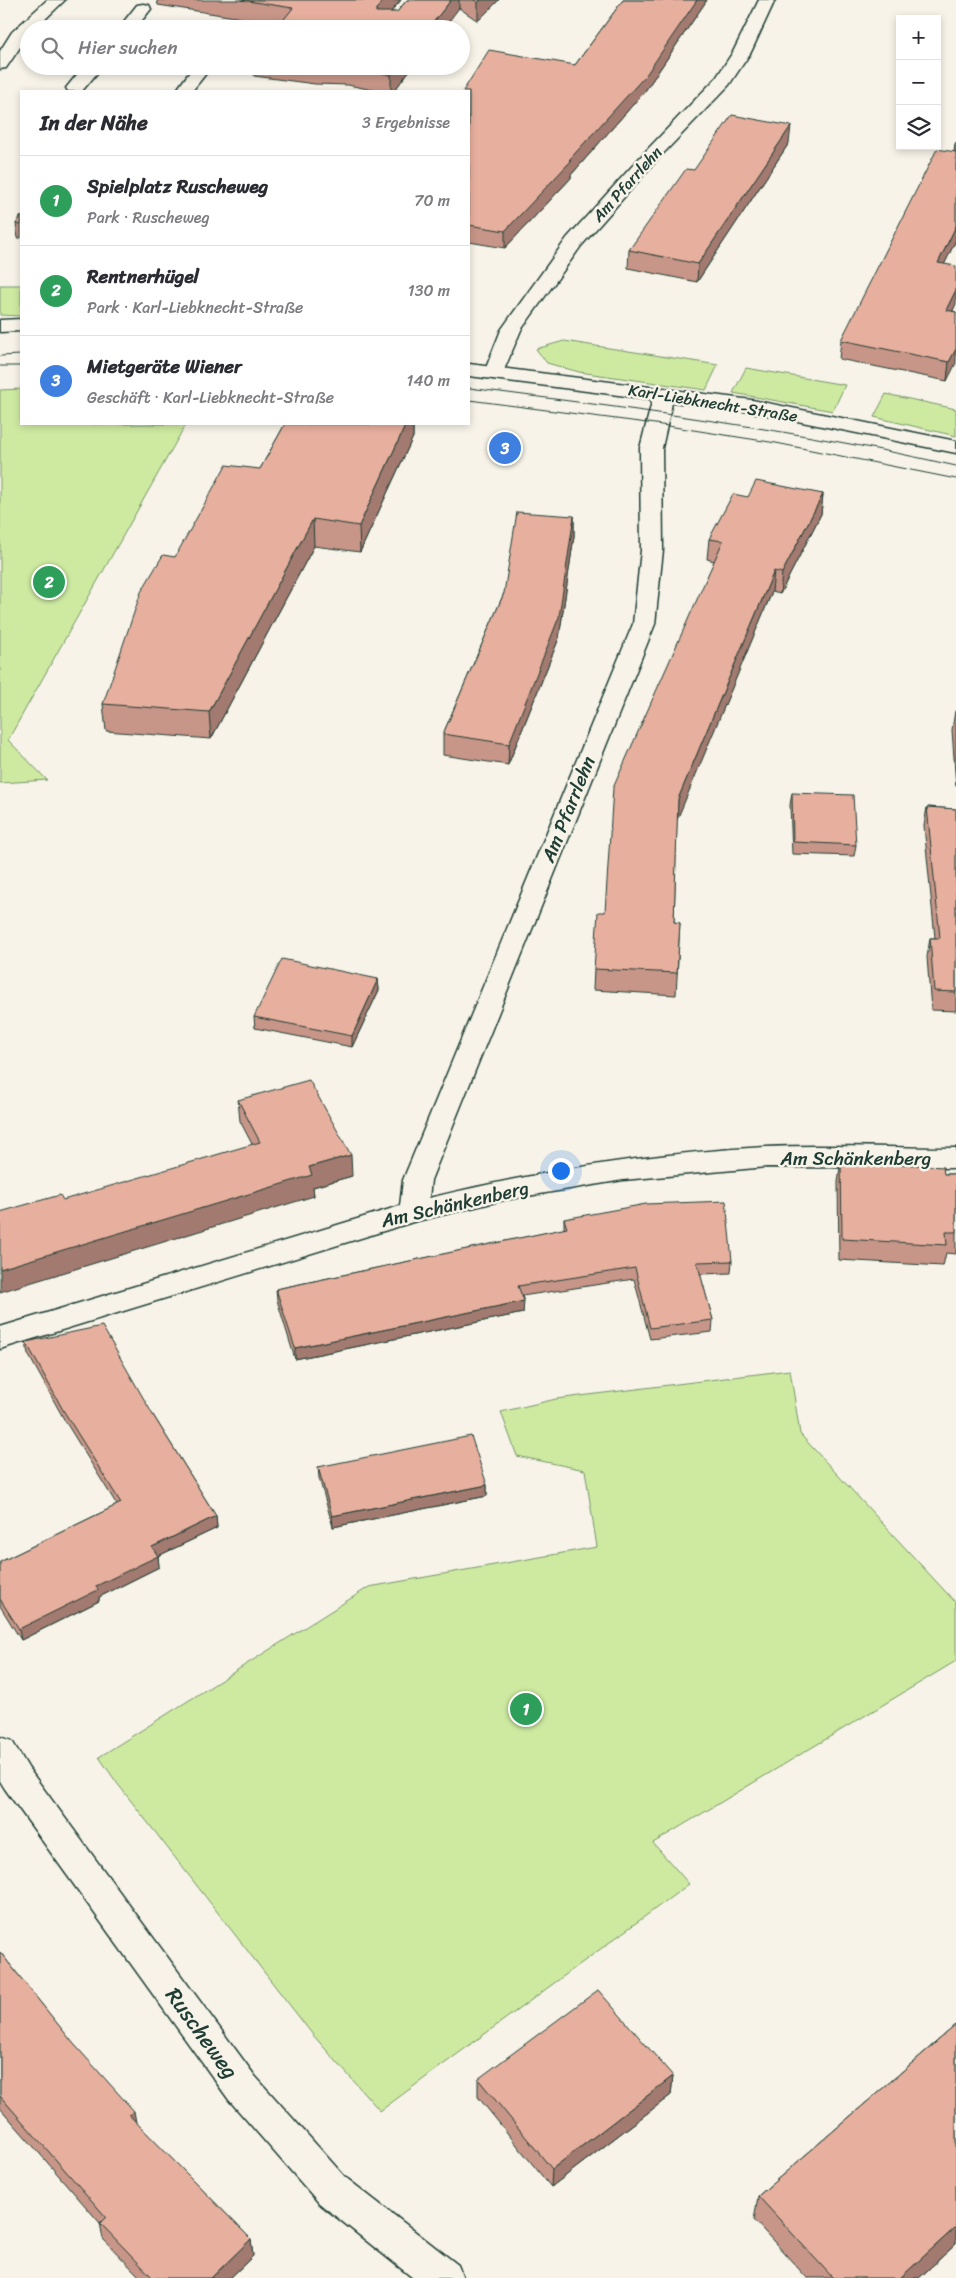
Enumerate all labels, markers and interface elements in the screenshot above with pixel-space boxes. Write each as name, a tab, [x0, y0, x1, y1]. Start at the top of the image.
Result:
map controls	[896, 15, 941, 150]
button: +	[896, 15, 941, 60]
search box	[20, 20, 470, 75]
text: Hier suchen	[78, 31, 178, 64]
icon: search	[38, 34, 66, 62]
button: −	[896, 60, 941, 105]
text: In der Nähe	[40, 104, 148, 142]
button: layers	[896, 105, 941, 150]
text: 3 Ergebnisse	[362, 108, 450, 137]
street label: Am Pfarrlehn	[584, 139, 670, 230]
text: Spielplatz Ruscheweg	[87, 170, 268, 203]
text: 1	[53, 186, 59, 215]
text: 70 m	[414, 186, 450, 215]
text: Park · Ruscheweg	[87, 203, 210, 232]
text: Rentnerhügel	[87, 260, 199, 293]
text: 2	[51, 276, 61, 305]
text: 130 m	[408, 276, 450, 305]
text: Park · Karl-Liebknecht-Straße	[87, 293, 303, 322]
text: Mietgeräte Wiener	[87, 350, 242, 383]
text: 3	[52, 366, 60, 395]
text: 140 m	[407, 366, 450, 395]
street label: Karl-Liebknecht-Straße	[626, 375, 800, 431]
text: Geschäft · Karl-Liebknecht-Straße	[87, 383, 334, 412]
pin: 3	[489, 429, 521, 467]
pin: 2	[33, 563, 65, 601]
street label: Am Pfarrlehn	[531, 751, 604, 868]
street label: Am Schänkenberg	[780, 1142, 931, 1175]
your location	[548, 1158, 574, 1184]
street label: Am Schänkenberg	[377, 1171, 532, 1237]
pin: 1	[510, 1690, 542, 1728]
street label: Ruscheweg	[155, 1979, 249, 2087]

